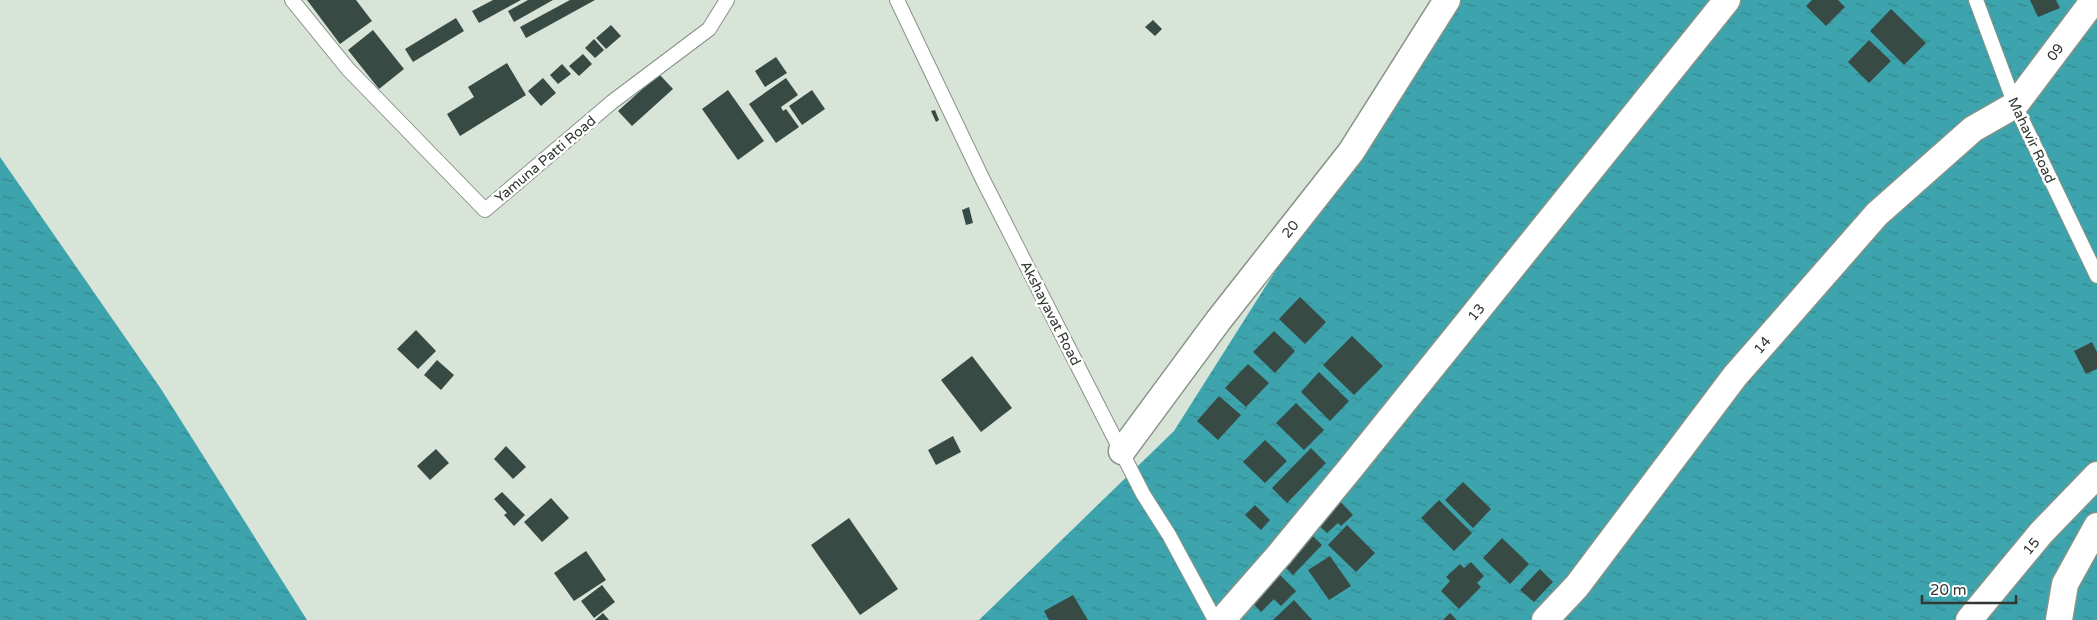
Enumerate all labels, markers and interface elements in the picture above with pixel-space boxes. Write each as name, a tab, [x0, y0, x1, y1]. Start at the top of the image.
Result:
street label: 09	[2043, 40, 2067, 64]
street label: Mahavir Road	[2004, 95, 2059, 186]
street label: Yamuna Patti Road	[491, 112, 599, 207]
street label: 20	[1278, 217, 1303, 241]
street label: Akshayavat Road	[1017, 258, 1084, 368]
street label: 13	[1464, 300, 1489, 325]
street label: 14	[1750, 333, 1775, 358]
street label: 15	[2019, 534, 2044, 559]
scale bar	[1922, 572, 2016, 604]
text: 20 m	[1930, 581, 1967, 599]

